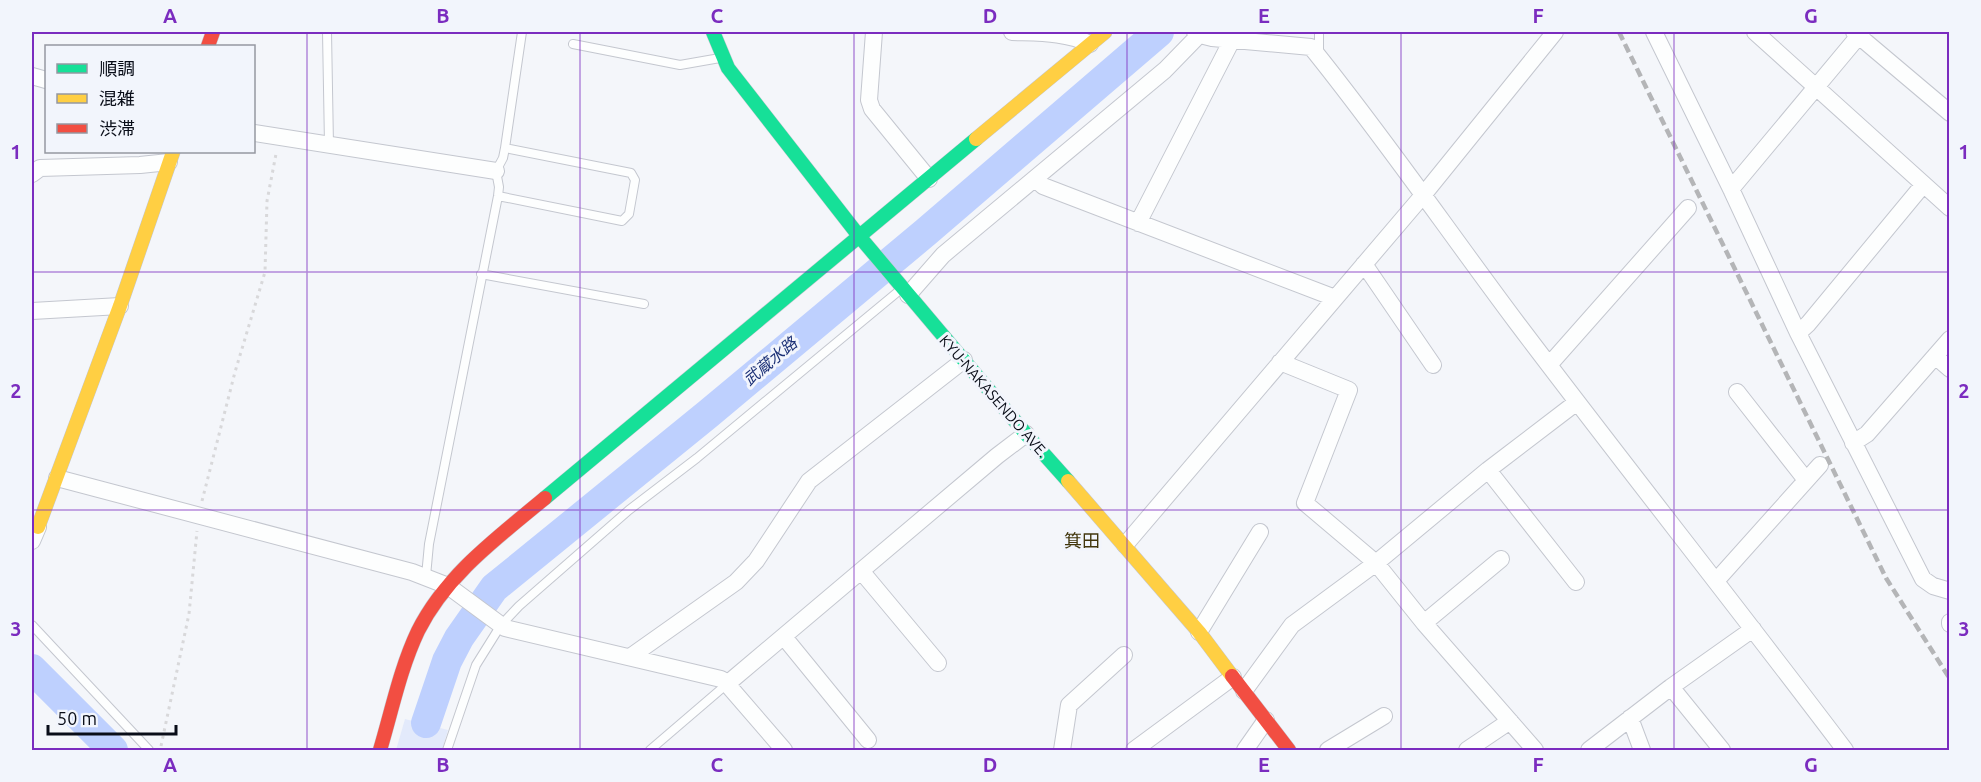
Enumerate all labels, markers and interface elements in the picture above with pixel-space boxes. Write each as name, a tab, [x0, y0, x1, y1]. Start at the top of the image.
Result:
text: A	[163, 4, 177, 27]
text: B	[436, 4, 450, 27]
text: C	[711, 4, 724, 27]
text: D	[983, 4, 997, 27]
text: E	[1258, 4, 1270, 27]
text: F	[1532, 4, 1544, 27]
text: G	[1804, 4, 1818, 27]
legend	[45, 45, 255, 153]
text: 順調	[99, 58, 135, 78]
text: 混雑	[99, 88, 135, 108]
text: 渋滞	[99, 118, 135, 138]
text: 1	[10, 140, 22, 163]
text: 1	[1958, 140, 1970, 163]
street label: KYU-NAKASENDO AVE.	[936, 331, 1052, 461]
water label: 武蔵水路	[740, 332, 802, 388]
text: 2	[10, 379, 22, 402]
text: 2	[1958, 379, 1970, 402]
district label: 箕田	[1064, 530, 1100, 550]
text: 3	[10, 617, 22, 640]
text: 3	[1958, 617, 1970, 640]
scale bar	[48, 698, 176, 736]
text: 50 m	[57, 708, 97, 728]
text: A	[163, 753, 177, 776]
text: B	[436, 753, 450, 776]
text: C	[711, 753, 724, 776]
text: D	[983, 753, 997, 776]
text: E	[1258, 753, 1270, 776]
text: F	[1532, 753, 1544, 776]
text: G	[1804, 753, 1818, 776]

